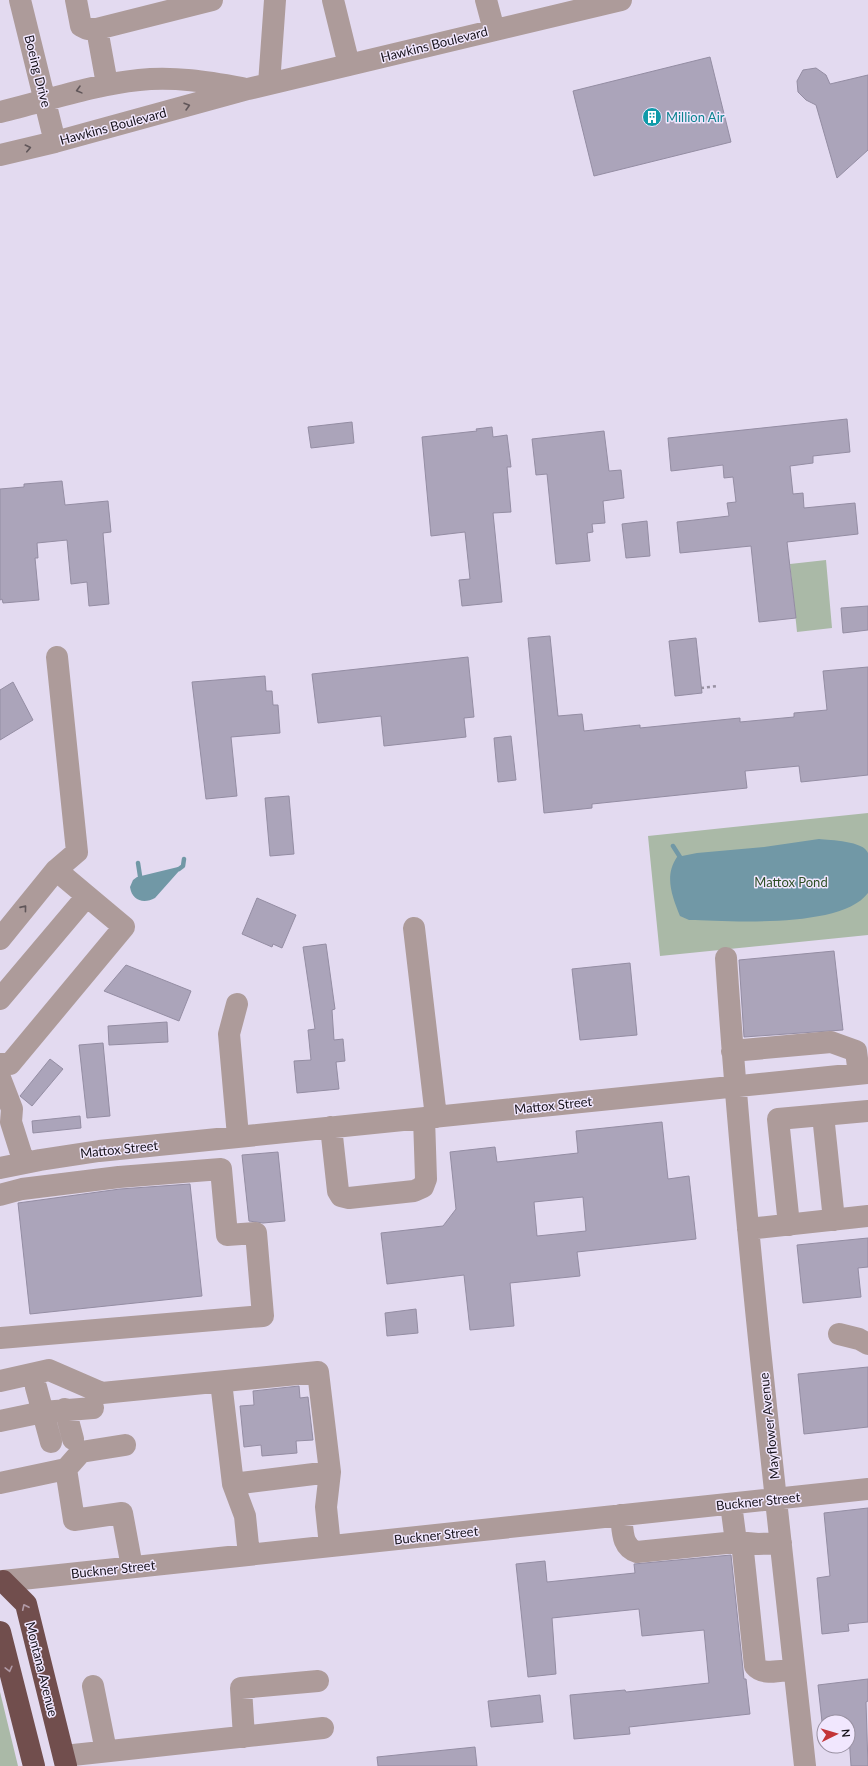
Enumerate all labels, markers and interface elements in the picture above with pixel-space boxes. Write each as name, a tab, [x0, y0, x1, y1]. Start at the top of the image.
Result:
street label: Hawkins Boulevard	[379, 23, 489, 65]
street label: Boeing Drive	[21, 33, 55, 109]
one-way arrow	[75, 86, 82, 94]
one-way arrow	[184, 102, 191, 111]
street label: Hawkins Boulevard	[58, 104, 168, 148]
building icon: Million Air	[641, 106, 663, 128]
place label: Million Air	[666, 109, 725, 125]
one-way arrow	[24, 145, 31, 153]
park label: Mattox Pond	[754, 874, 828, 890]
one-way arrow	[20, 906, 27, 913]
street label: Mattox Street	[513, 1093, 593, 1117]
street label: Mattox Street	[79, 1137, 159, 1161]
street label: Mayflower Avenue	[755, 1372, 783, 1480]
street label: Buckner Street	[715, 1489, 801, 1513]
street label: Buckner Street	[393, 1523, 479, 1547]
street label: Buckner Street	[70, 1557, 156, 1581]
one-way arrow	[22, 1603, 30, 1611]
street label: Montana Avenue	[22, 1620, 62, 1718]
one-way arrow	[5, 1666, 13, 1673]
north arrow	[816, 1714, 856, 1754]
text: N	[840, 1728, 853, 1738]

